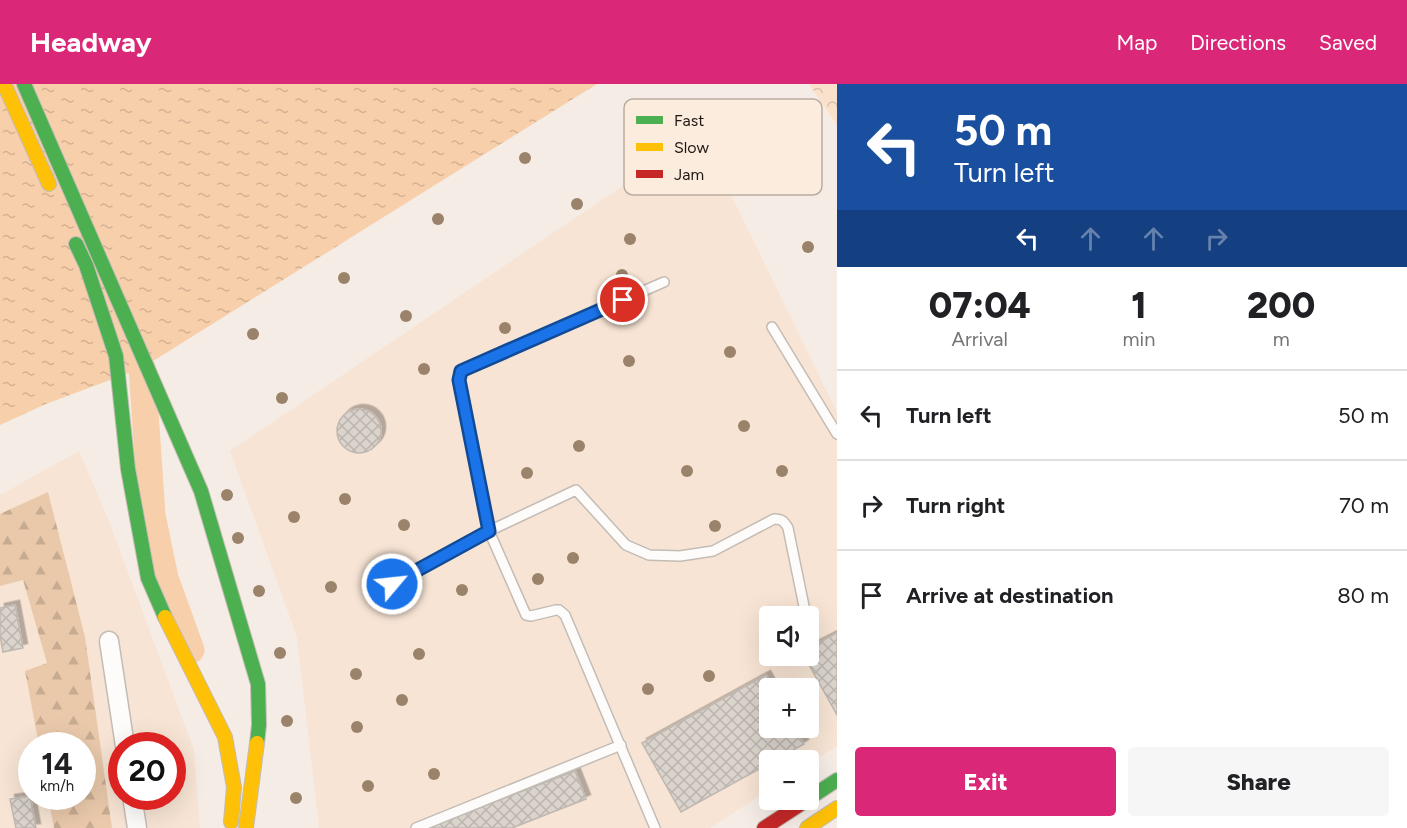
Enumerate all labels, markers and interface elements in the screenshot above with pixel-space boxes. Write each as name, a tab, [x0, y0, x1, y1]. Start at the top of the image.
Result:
text: Headway	[30, 25, 152, 59]
text: Map	[1116, 30, 1157, 55]
text: Directions	[1190, 30, 1286, 55]
text: Saved	[1319, 30, 1377, 55]
legend	[624, 99, 822, 195]
text: 50 m	[954, 105, 1052, 156]
icon: left	[855, 108, 933, 186]
text: Fast	[674, 111, 704, 130]
text: Slow	[674, 138, 709, 157]
text: Turn left	[954, 156, 1054, 189]
text: Jam	[674, 165, 704, 184]
icon: left	[1011, 222, 1044, 255]
icon: ahead	[1074, 222, 1107, 255]
icon: ahead	[1137, 222, 1170, 255]
icon: right	[1200, 222, 1233, 255]
pin	[597, 274, 648, 325]
icon: arrive	[606, 283, 639, 316]
text: 07:04	[929, 284, 1031, 327]
text: 1	[1131, 284, 1147, 327]
text: 200	[1247, 284, 1315, 327]
text: Arrival	[952, 327, 1008, 351]
text: min	[1122, 327, 1155, 351]
text: m	[1273, 327, 1290, 351]
icon: left	[855, 399, 888, 432]
text: Turn left	[906, 402, 992, 429]
text: 50 m	[1338, 402, 1389, 429]
icon: right	[855, 489, 888, 522]
text: Turn right	[906, 492, 1005, 519]
text: 70 m	[1339, 492, 1389, 519]
position arrow	[360, 552, 424, 616]
icon: arrive	[855, 579, 888, 612]
text: Arrive at destination	[906, 582, 1114, 609]
text: 80 m	[1337, 582, 1389, 609]
map controls	[759, 606, 819, 810]
button: sound	[759, 606, 819, 666]
button: +	[759, 678, 819, 738]
speed limit sign: 20	[108, 732, 186, 810]
text: 14	[41, 745, 73, 782]
button: Exit	[855, 747, 1116, 816]
button: Share	[1128, 747, 1389, 816]
button: −	[759, 750, 819, 810]
text: km/h	[40, 777, 74, 795]

